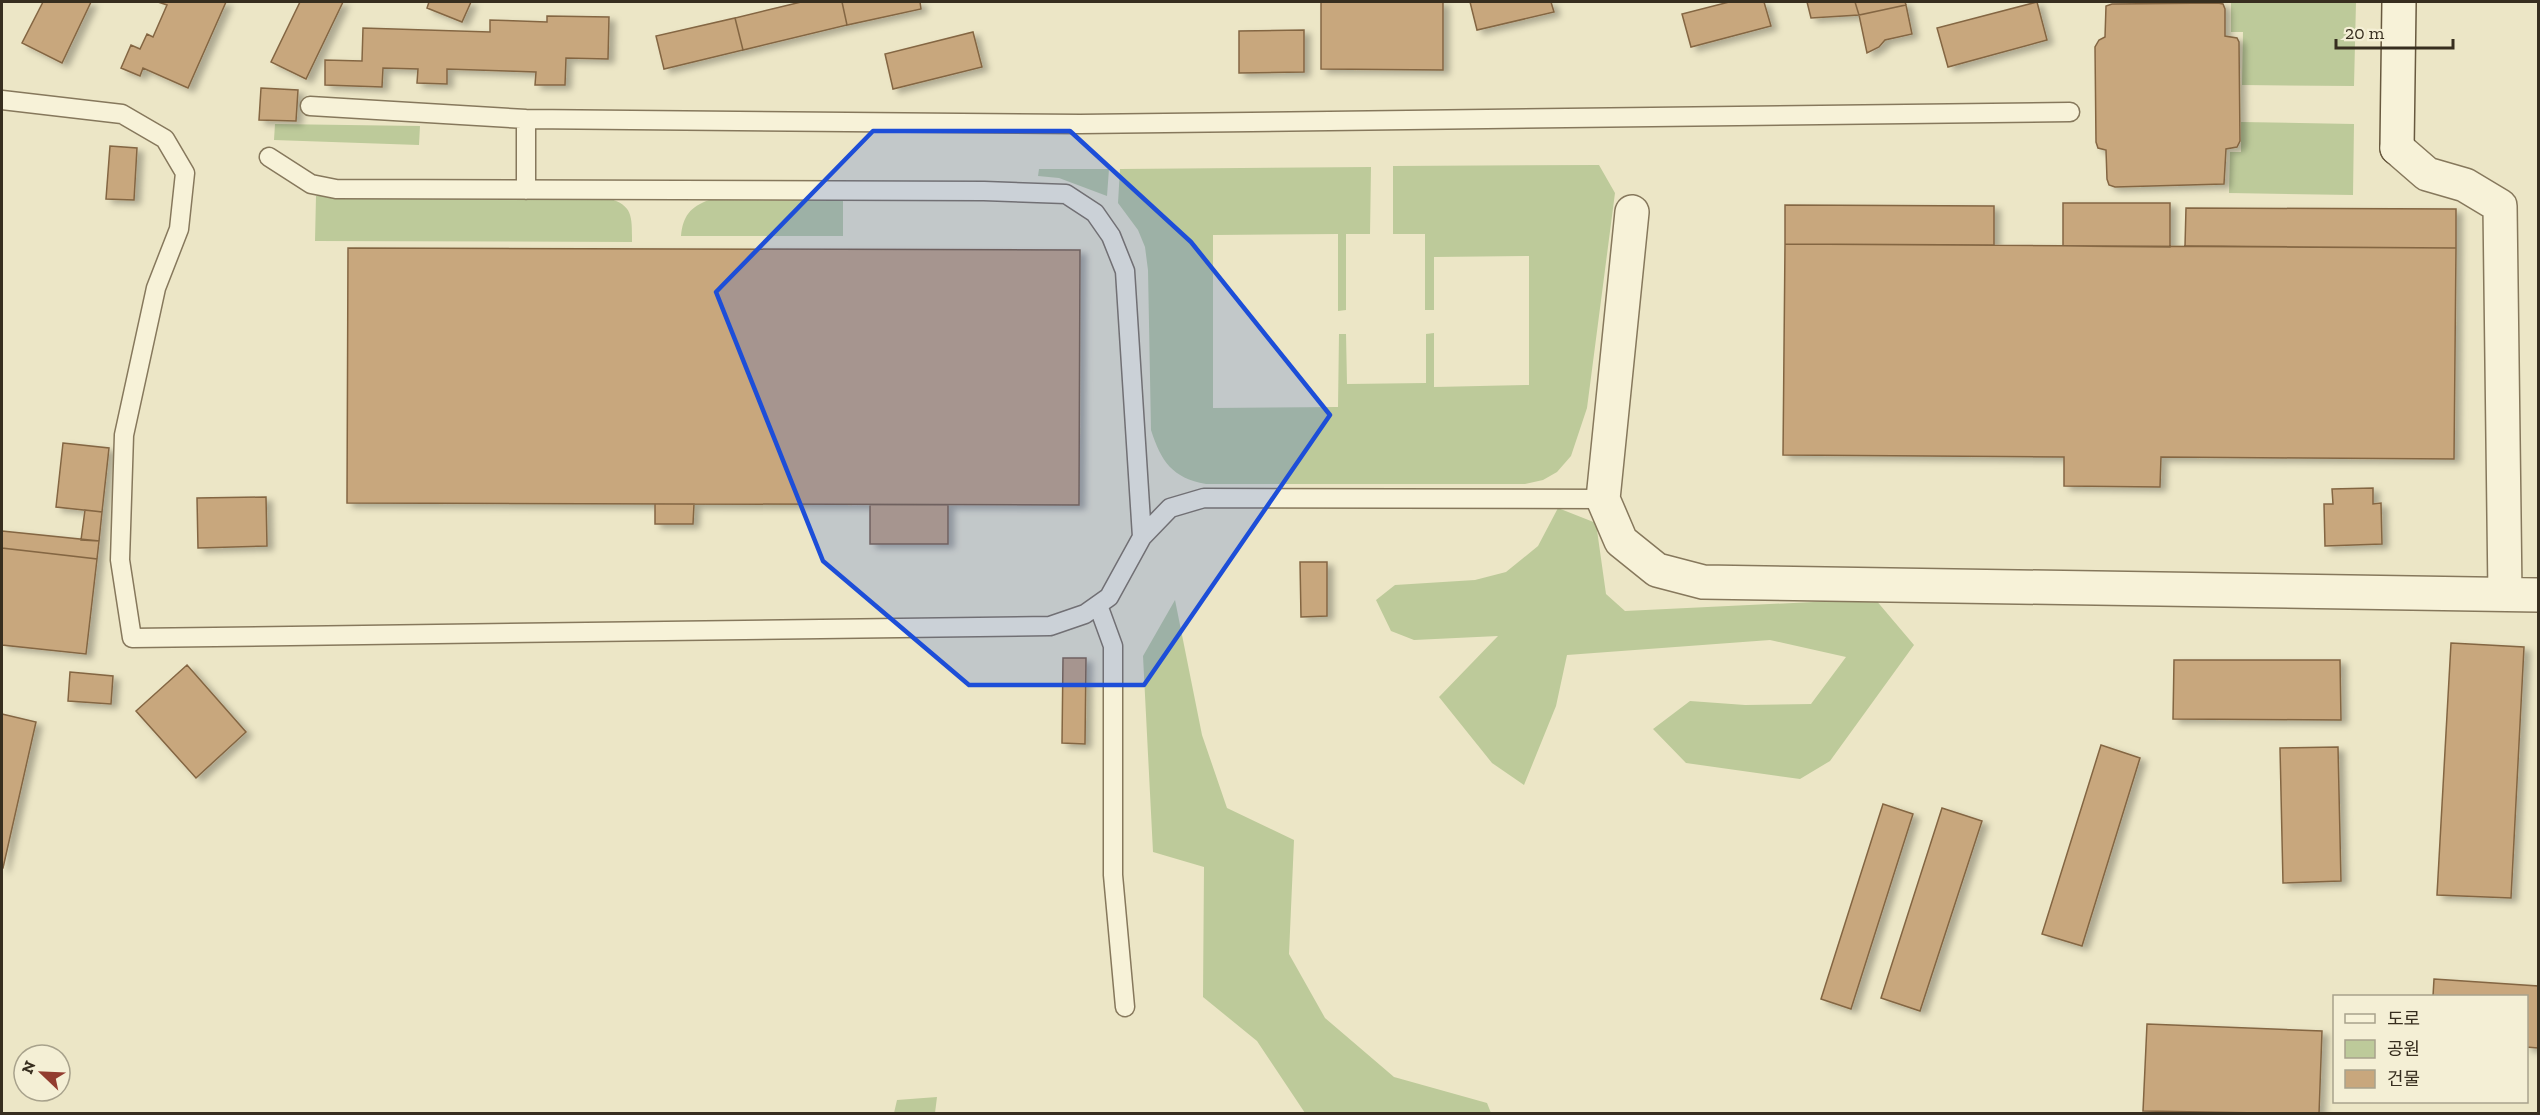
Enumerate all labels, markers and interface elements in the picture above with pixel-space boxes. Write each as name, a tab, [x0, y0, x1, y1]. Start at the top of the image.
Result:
scale bar	[2336, 12, 2453, 50]
text: 20 m	[2345, 22, 2385, 44]
legend	[2333, 995, 2528, 1103]
text: 도로	[2387, 1008, 2420, 1030]
text: 공원	[2387, 1038, 2420, 1060]
north arrow	[12, 1043, 72, 1103]
text: N	[18, 1058, 40, 1077]
text: 건물	[2387, 1068, 2420, 1090]

